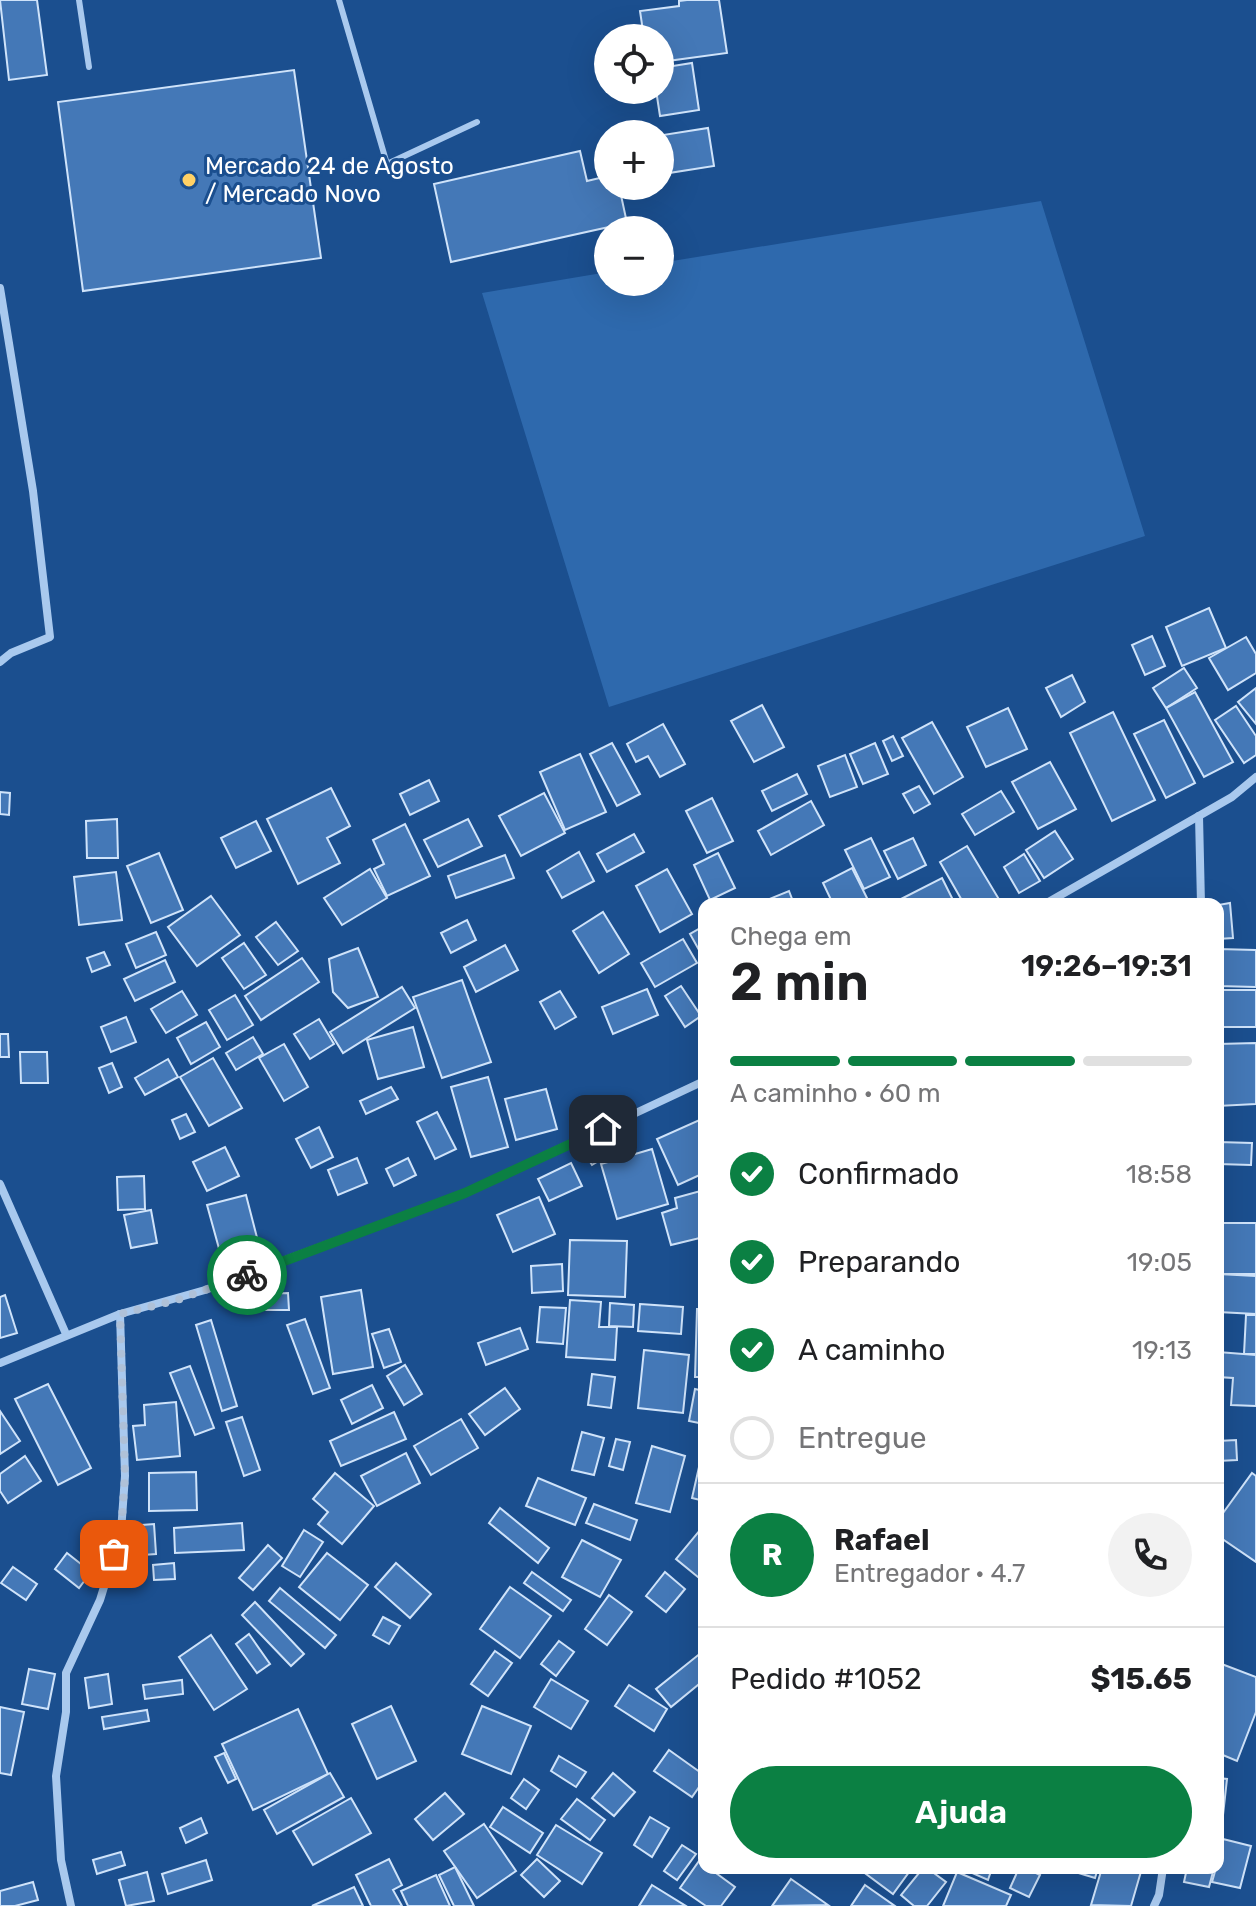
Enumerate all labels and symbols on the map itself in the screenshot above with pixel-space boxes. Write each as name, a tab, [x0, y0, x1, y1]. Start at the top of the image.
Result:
place label: Mercado 24 de Agosto / Mercado Novo	[205, 152, 454, 208]
marker: Mercado 24 de Agosto / Mercado Novo	[180, 171, 198, 189]
pin	[569, 1095, 637, 1163]
courier	[207, 1235, 287, 1315]
pin	[80, 1520, 148, 1588]

